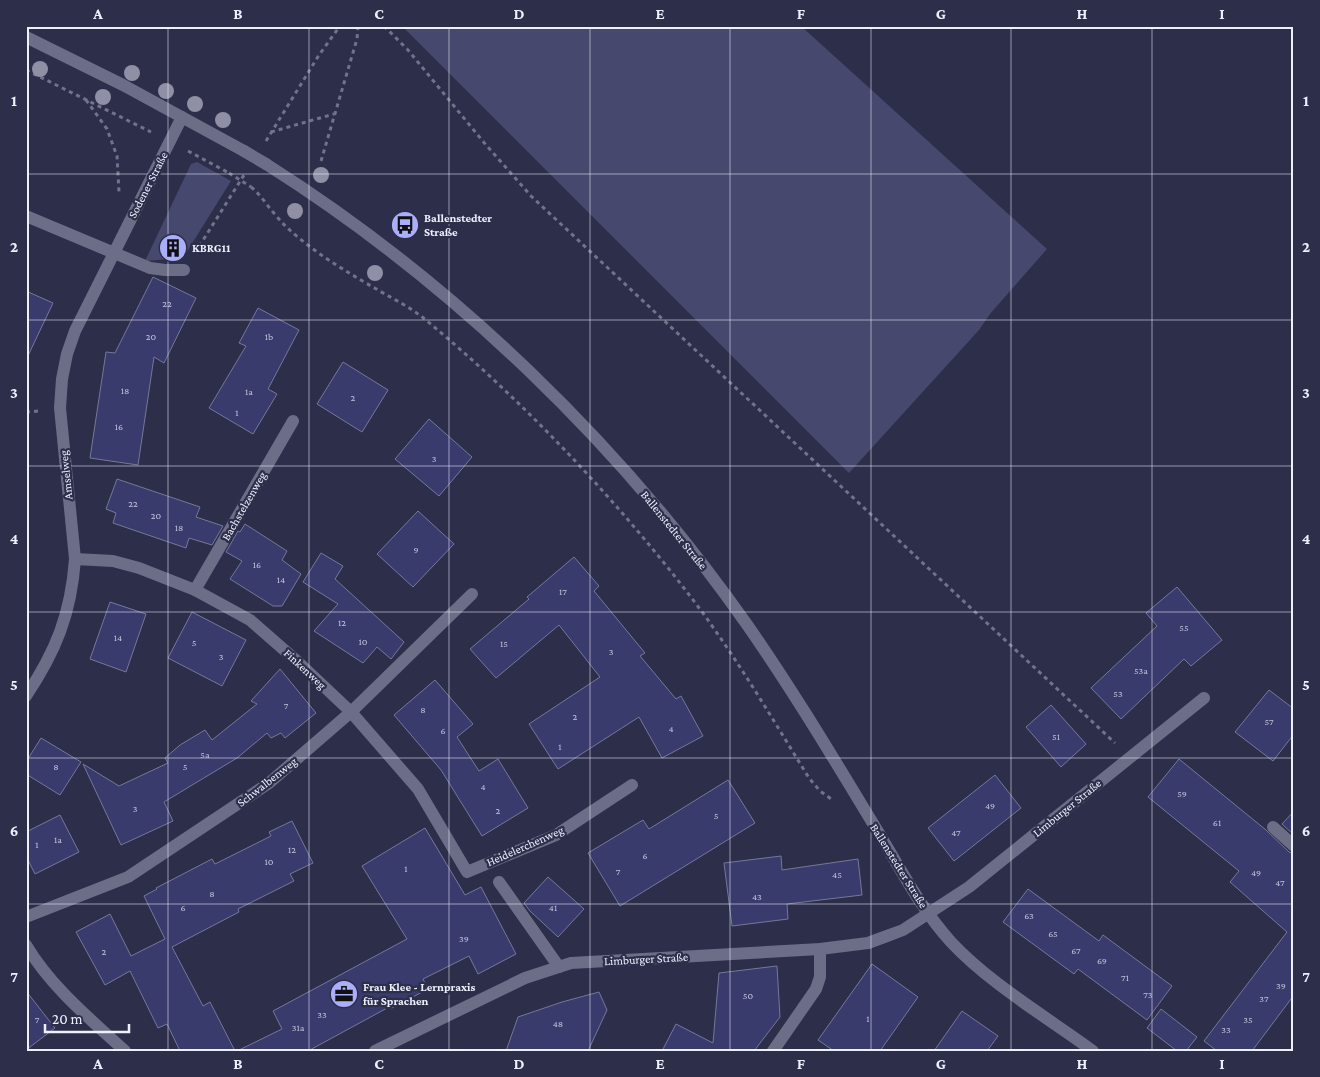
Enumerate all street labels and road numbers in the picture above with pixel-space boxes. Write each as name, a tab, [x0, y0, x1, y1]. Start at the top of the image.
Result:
street label: Sodener Straße	[125, 150, 171, 220]
street label: Amselweg	[56, 450, 76, 500]
street label: Bachstelzenweg	[219, 469, 269, 543]
street label: Ballenstedter Straße	[638, 488, 710, 572]
street label: Finkenweg	[281, 646, 329, 692]
street label: Schwalbenweg	[234, 754, 300, 810]
street label: Limburger Straße	[1030, 776, 1104, 840]
street label: Ballenstedter Straße	[867, 821, 931, 911]
street label: Heidelerchenweg	[484, 823, 566, 869]
street label: Limburger Straße	[604, 950, 688, 968]

